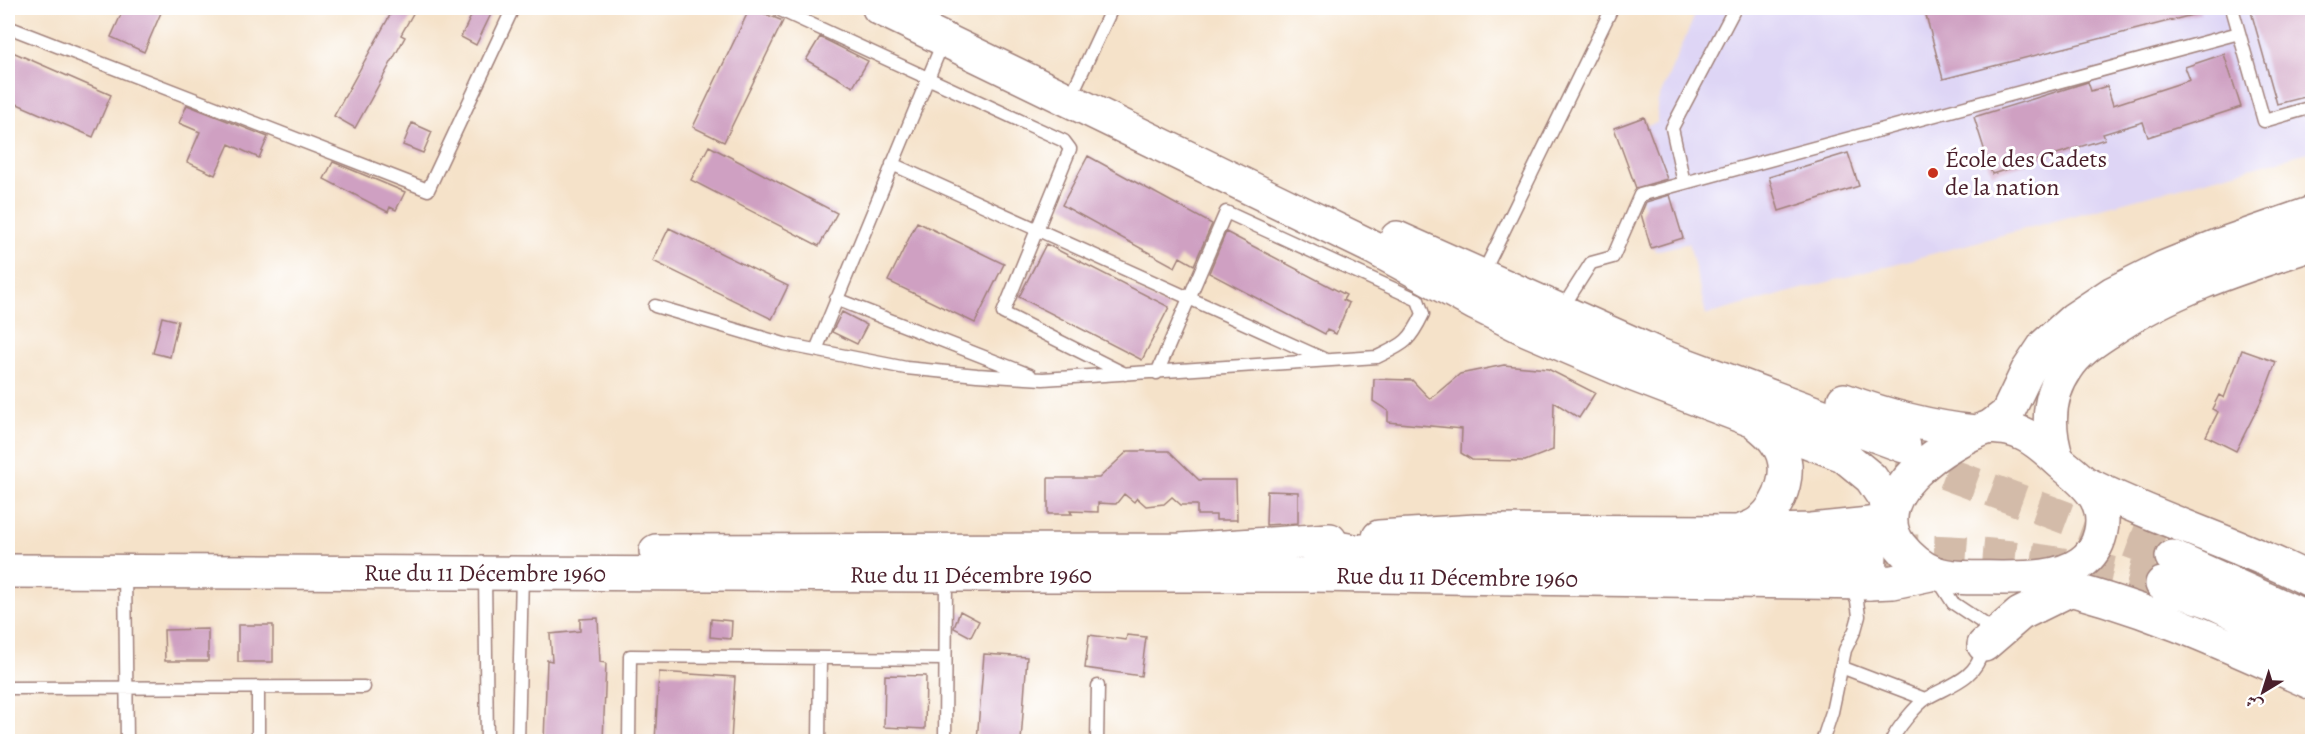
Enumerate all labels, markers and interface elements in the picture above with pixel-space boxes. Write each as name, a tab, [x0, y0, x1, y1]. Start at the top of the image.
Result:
place label: École des Cadets de la nation	[1945, 143, 2107, 203]
marker: École des Cadets de la nation	[1926, 166, 1940, 180]
street label: Rue du 11 Décembre 1960	[364, 557, 606, 590]
street label: Rue du 11 Décembre 1960	[850, 559, 1092, 591]
street label: Rue du 11 Décembre 1960	[1336, 559, 1578, 595]
north arrow	[2233, 662, 2293, 722]
text: ش	[2241, 689, 2267, 717]

